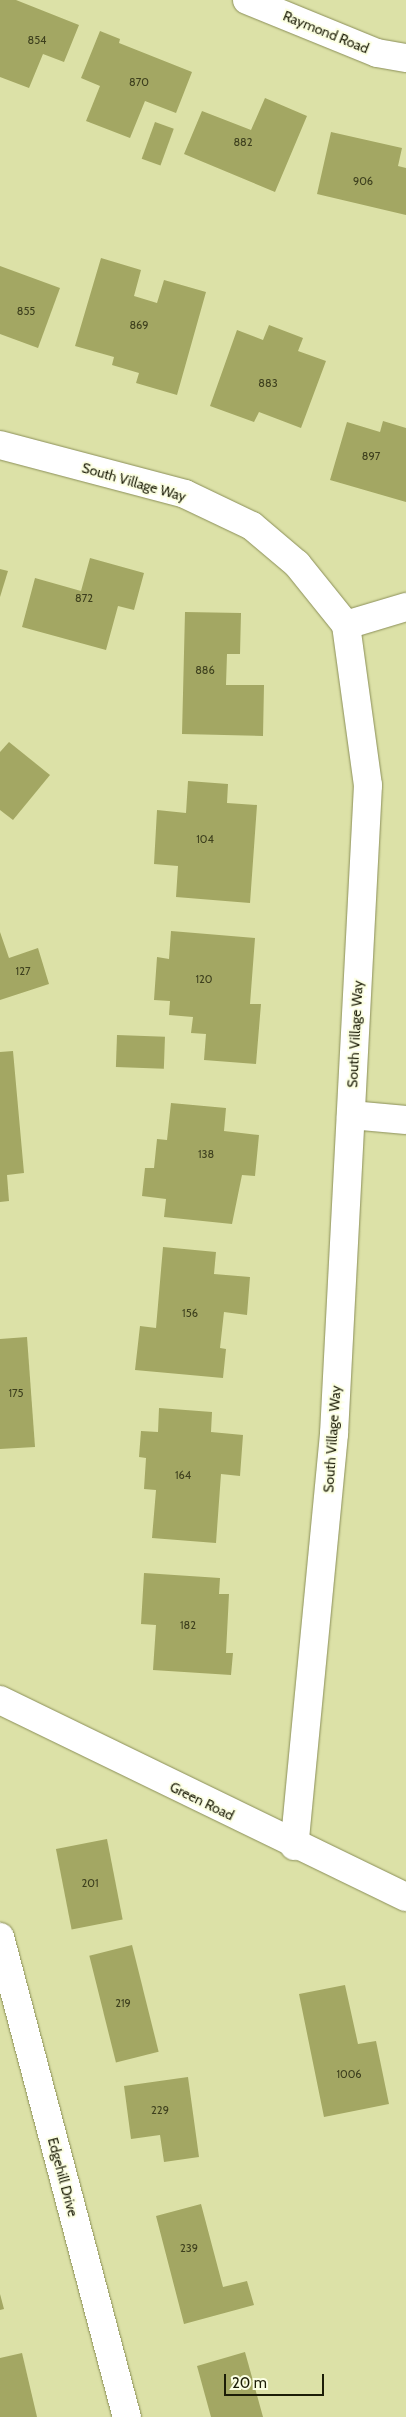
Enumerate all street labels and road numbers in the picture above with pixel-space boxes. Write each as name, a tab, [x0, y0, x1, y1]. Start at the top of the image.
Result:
street label: Raymond Road	[281, 7, 371, 57]
street label: South Village Way	[80, 459, 188, 505]
street label: South Village Way	[344, 980, 366, 1088]
street label: South Village Way	[320, 1385, 344, 1493]
street label: Green Road	[167, 1778, 237, 1824]
street label: Edgehill Drive	[44, 2136, 82, 2218]

